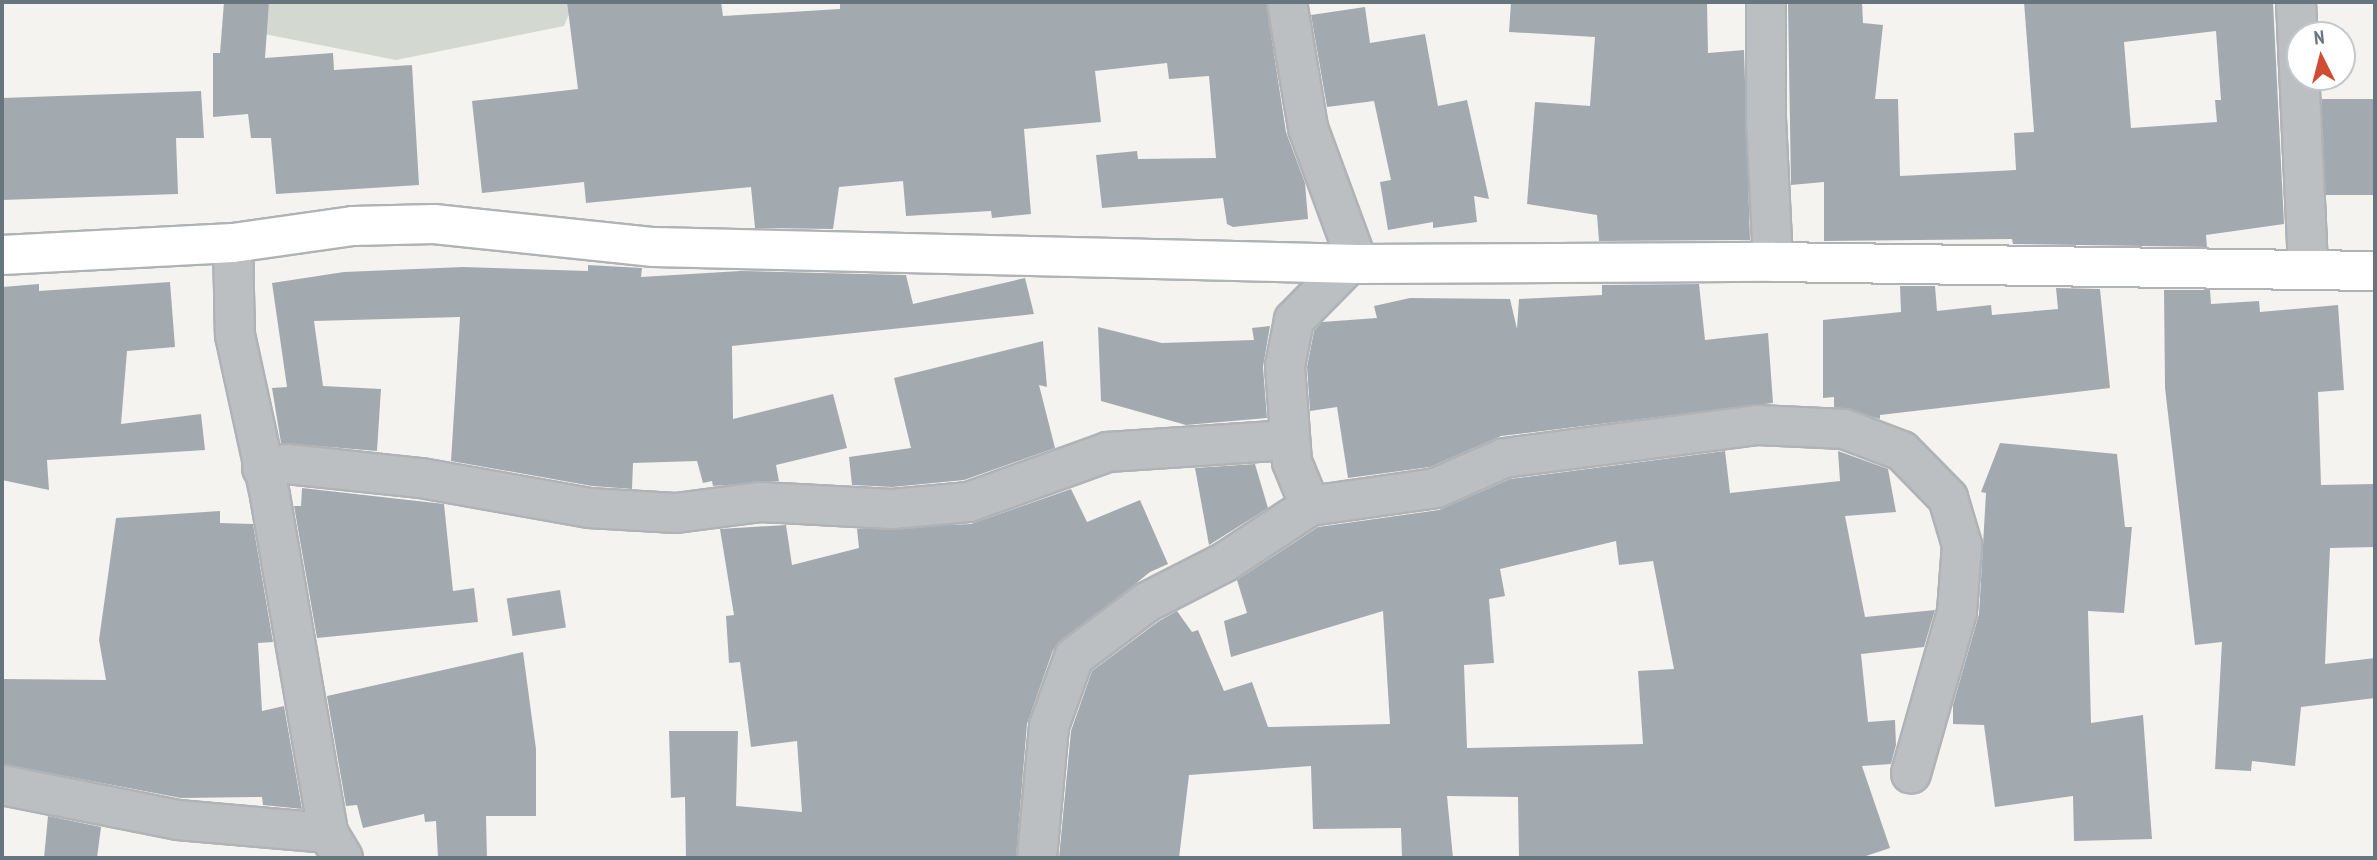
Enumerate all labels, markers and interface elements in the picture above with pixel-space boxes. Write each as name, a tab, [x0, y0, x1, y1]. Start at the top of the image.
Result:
north arrow	[2286, 21, 2356, 91]
text: N	[2313, 25, 2325, 50]

